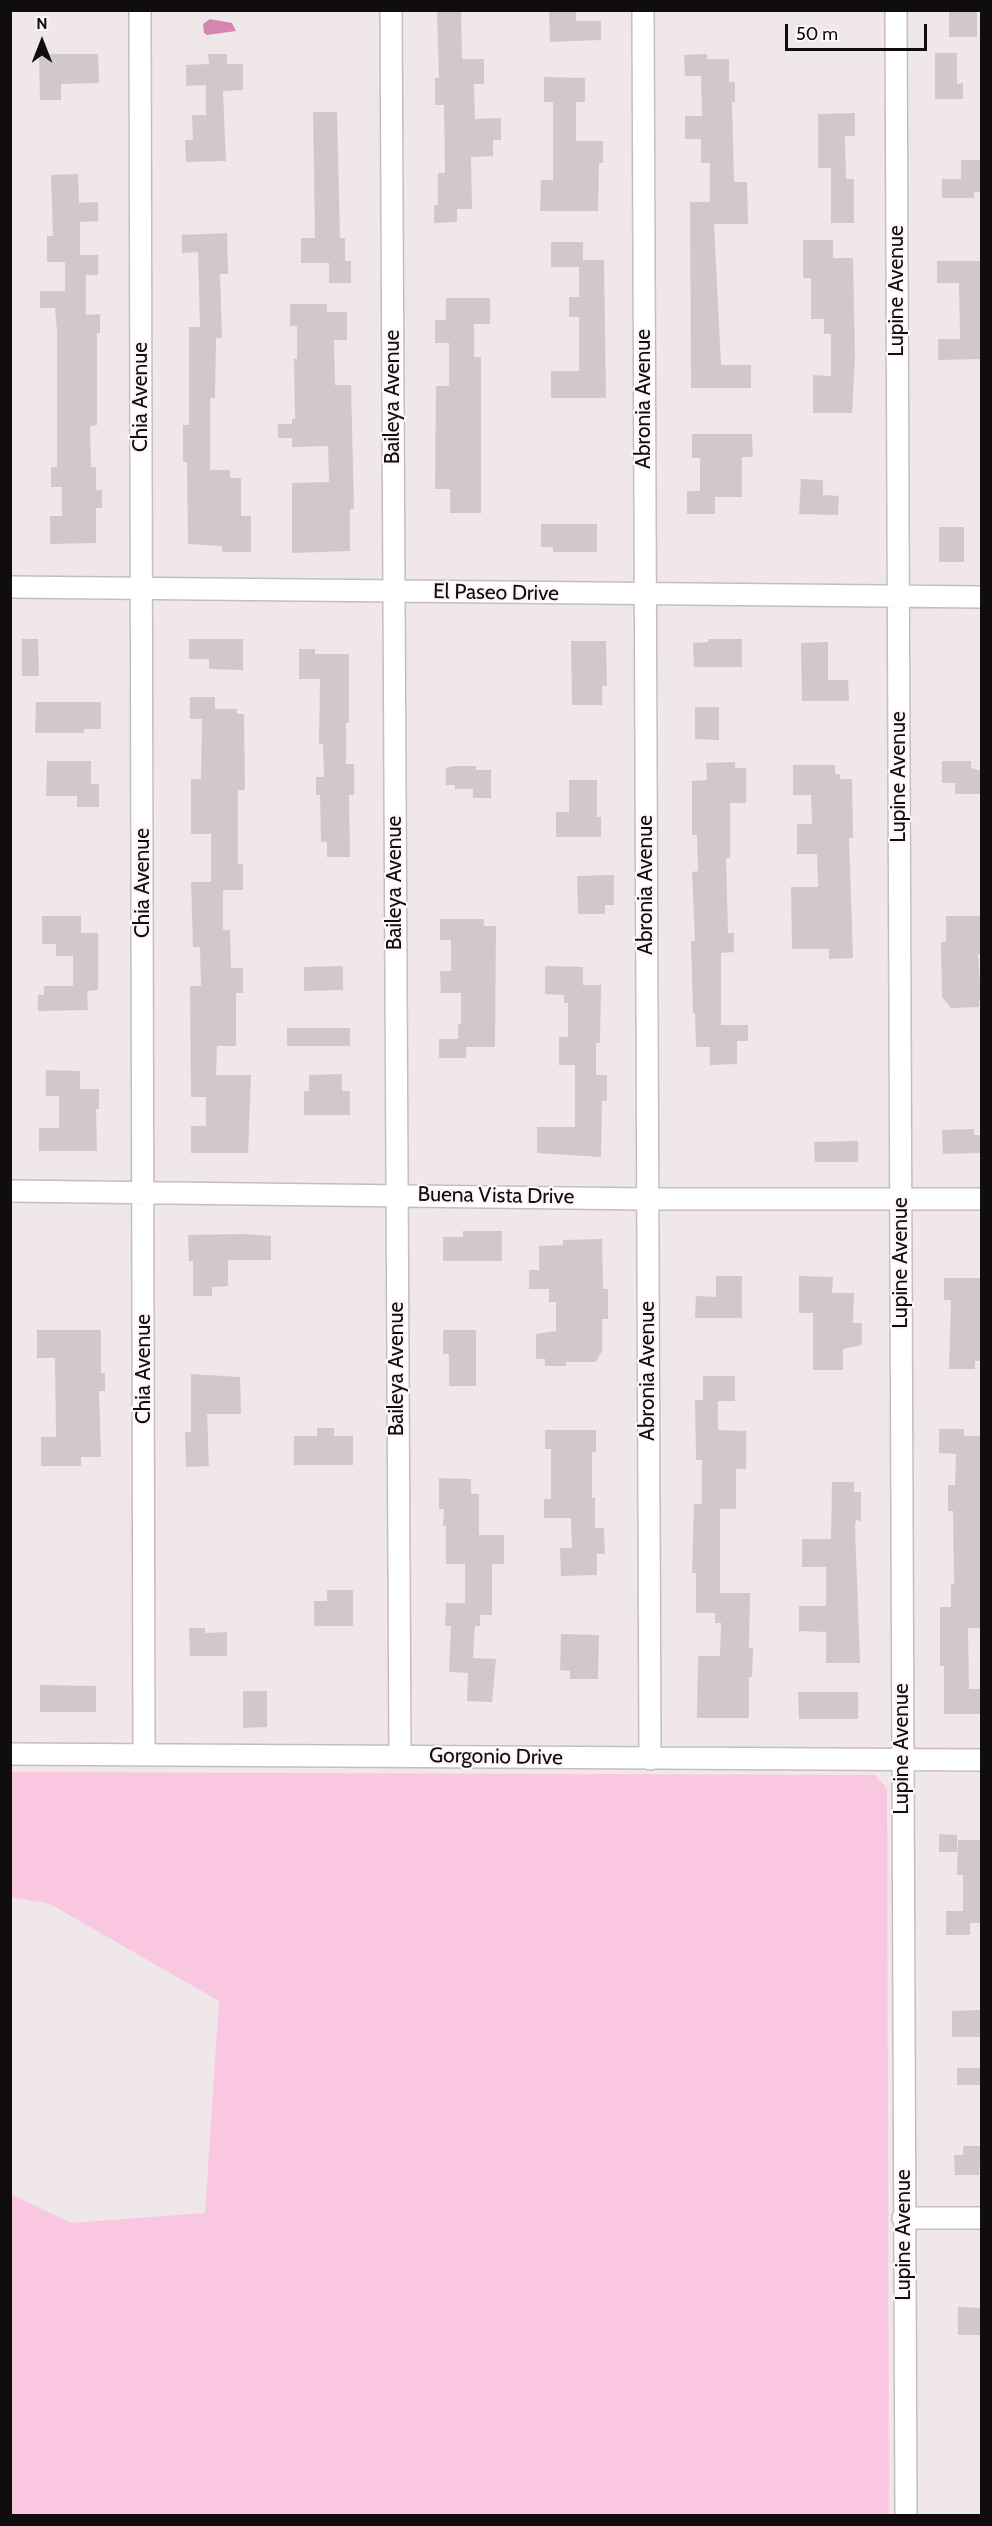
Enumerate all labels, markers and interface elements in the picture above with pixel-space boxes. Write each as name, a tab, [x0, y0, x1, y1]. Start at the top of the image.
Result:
north arrow	[12, 12, 72, 72]
scale bar	[788, 12, 930, 50]
text: N	[36, 14, 48, 33]
text: 50 m	[796, 23, 838, 45]
street label: Lupine Avenue	[884, 225, 910, 357]
street label: Abronia Avenue	[631, 329, 657, 469]
street label: Baileya Avenue	[380, 330, 406, 464]
street label: Chia Avenue	[128, 342, 154, 452]
street label: El Paseo Drive	[433, 579, 559, 607]
street label: Lupine Avenue	[886, 711, 912, 843]
street label: Abronia Avenue	[633, 815, 659, 955]
street label: Baileya Avenue	[382, 816, 408, 950]
street label: Chia Avenue	[130, 828, 156, 938]
street label: Buena Vista Drive	[417, 1182, 575, 1210]
street label: Lupine Avenue	[888, 1197, 914, 1329]
street label: Abronia Avenue	[635, 1301, 661, 1441]
street label: Baileya Avenue	[384, 1302, 410, 1436]
street label: Chia Avenue	[131, 1314, 157, 1424]
street label: Lupine Avenue	[889, 1683, 915, 1815]
street label: Gorgonio Drive	[429, 1743, 563, 1771]
street label: Lupine Avenue	[891, 2169, 917, 2301]

